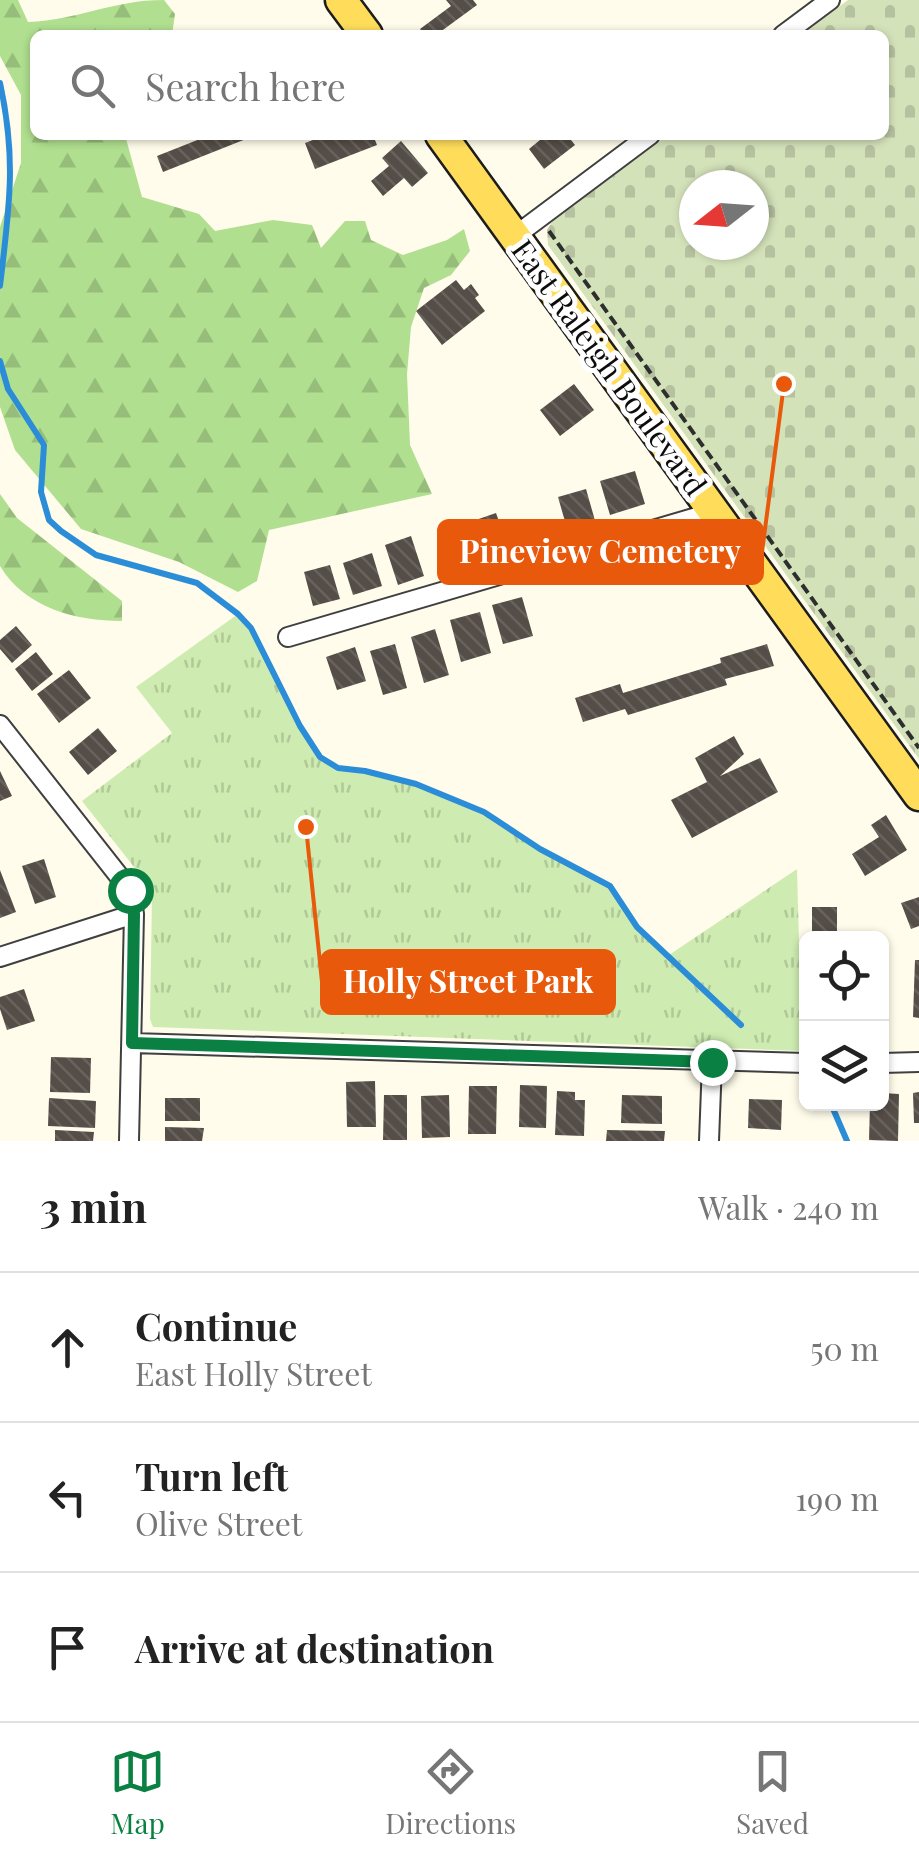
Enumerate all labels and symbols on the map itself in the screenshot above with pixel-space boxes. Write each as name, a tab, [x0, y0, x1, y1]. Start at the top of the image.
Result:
north arrow	[679, 170, 769, 260]
street label: East Raleigh Boulevard	[504, 231, 716, 503]
callout: Pineview Cemetery	[439, 521, 762, 583]
text: Pineview Cemetery	[459, 528, 741, 571]
route start	[108, 868, 154, 914]
callout: Holly Street Park	[322, 951, 614, 1013]
text: Holly Street Park	[343, 958, 594, 1001]
route end	[690, 1040, 736, 1086]

